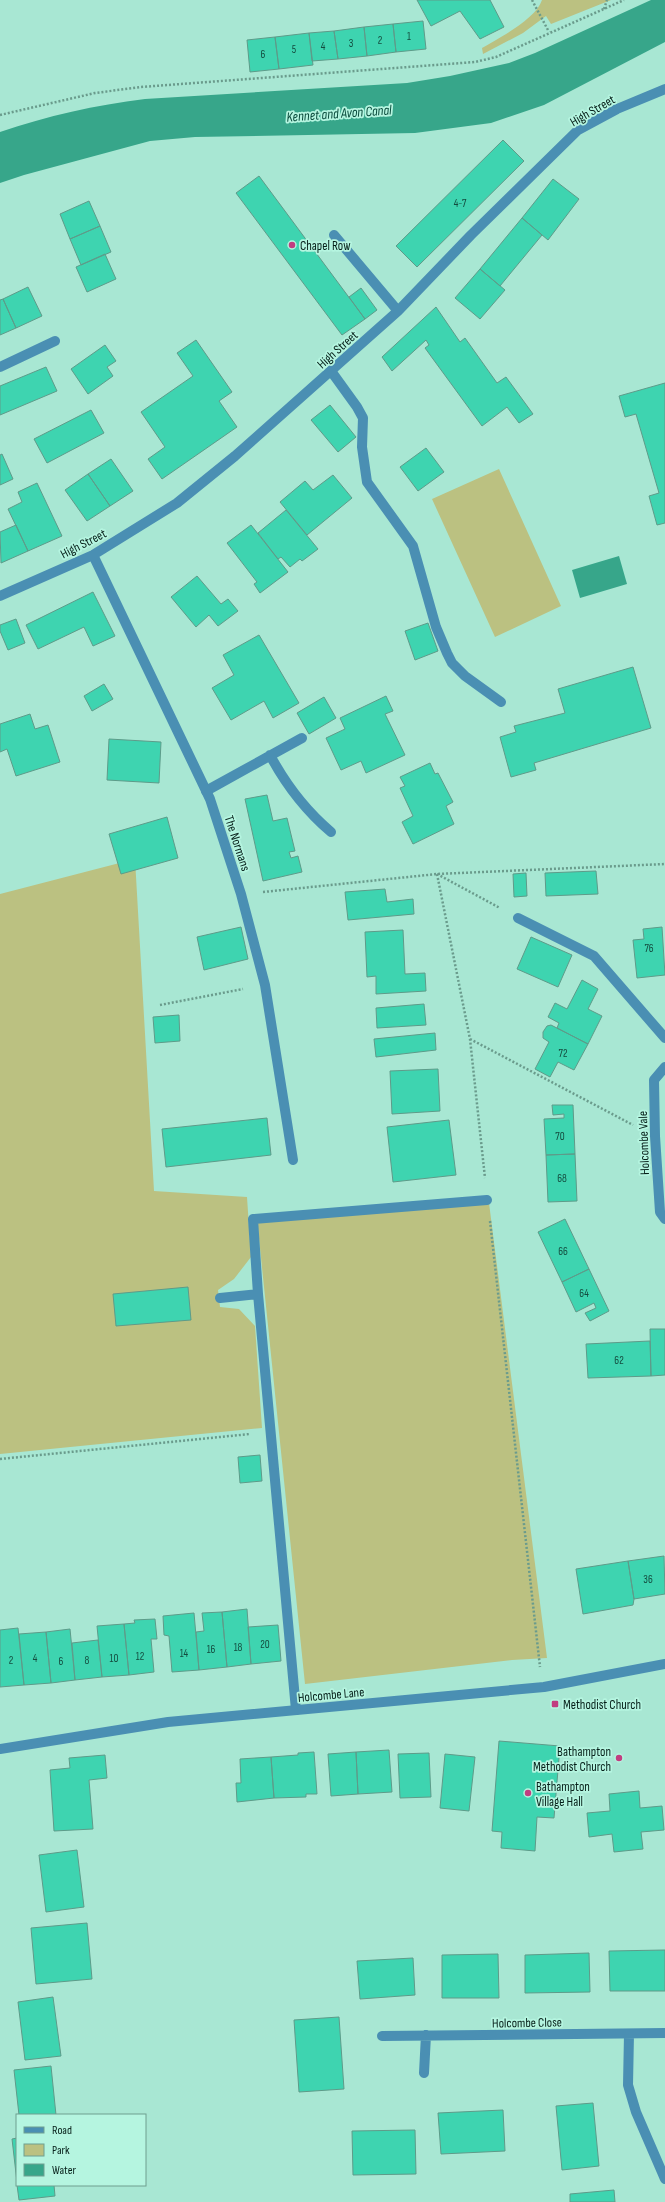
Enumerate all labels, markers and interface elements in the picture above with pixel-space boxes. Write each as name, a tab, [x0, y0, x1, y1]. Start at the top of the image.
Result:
house number: 1	[407, 30, 411, 43]
house number: 2	[378, 34, 383, 47]
house number: 3	[349, 37, 354, 50]
house number: 4	[321, 40, 326, 53]
house number: 5	[292, 43, 296, 56]
house number: 6	[261, 48, 266, 61]
street label: High Street	[567, 92, 618, 130]
water label: Kennet and Avon Canal	[286, 101, 393, 126]
house number: 4-7	[454, 197, 467, 210]
place label: Chapel Row	[300, 238, 351, 254]
marker: Chapel Row	[287, 240, 297, 250]
street label: High Street	[314, 327, 361, 372]
street label: High Street	[58, 526, 109, 562]
street label: The Normans	[221, 814, 254, 873]
house number: 76	[644, 942, 654, 955]
house number: 72	[559, 1047, 568, 1060]
street label: Holcombe Vale	[635, 1111, 653, 1175]
house number: 70	[555, 1130, 565, 1143]
house number: 68	[557, 1172, 567, 1185]
house number: 66	[558, 1245, 568, 1258]
house number: 64	[579, 1287, 589, 1300]
house number: 62	[614, 1354, 624, 1367]
house number: 36	[643, 1573, 653, 1586]
house number: 20	[260, 1638, 270, 1651]
house number: 18	[234, 1641, 243, 1654]
house number: 16	[207, 1643, 216, 1656]
house number: 14	[180, 1647, 189, 1660]
house number: 12	[136, 1650, 145, 1663]
house number: 4	[33, 1652, 38, 1665]
house number: 10	[110, 1652, 118, 1665]
house number: 2	[9, 1654, 14, 1667]
house number: 8	[85, 1654, 90, 1667]
house number: 6	[59, 1655, 64, 1668]
street label: Holcombe Lane	[297, 1684, 365, 1706]
place label: Methodist Church	[563, 1697, 641, 1713]
marker: Methodist Church	[550, 1699, 560, 1709]
place label: Bathampton Methodist Church	[533, 1744, 611, 1775]
marker: Bathampton Methodist Church	[614, 1753, 624, 1763]
place label: Bathampton Village Hall	[536, 1779, 590, 1810]
marker: Bathampton Village Hall	[523, 1788, 533, 1798]
street label: Holcombe Close	[492, 2014, 562, 2032]
legend	[16, 2114, 146, 2186]
text: Road	[52, 2123, 72, 2138]
text: Park	[52, 2143, 70, 2158]
text: Water	[52, 2163, 76, 2178]

